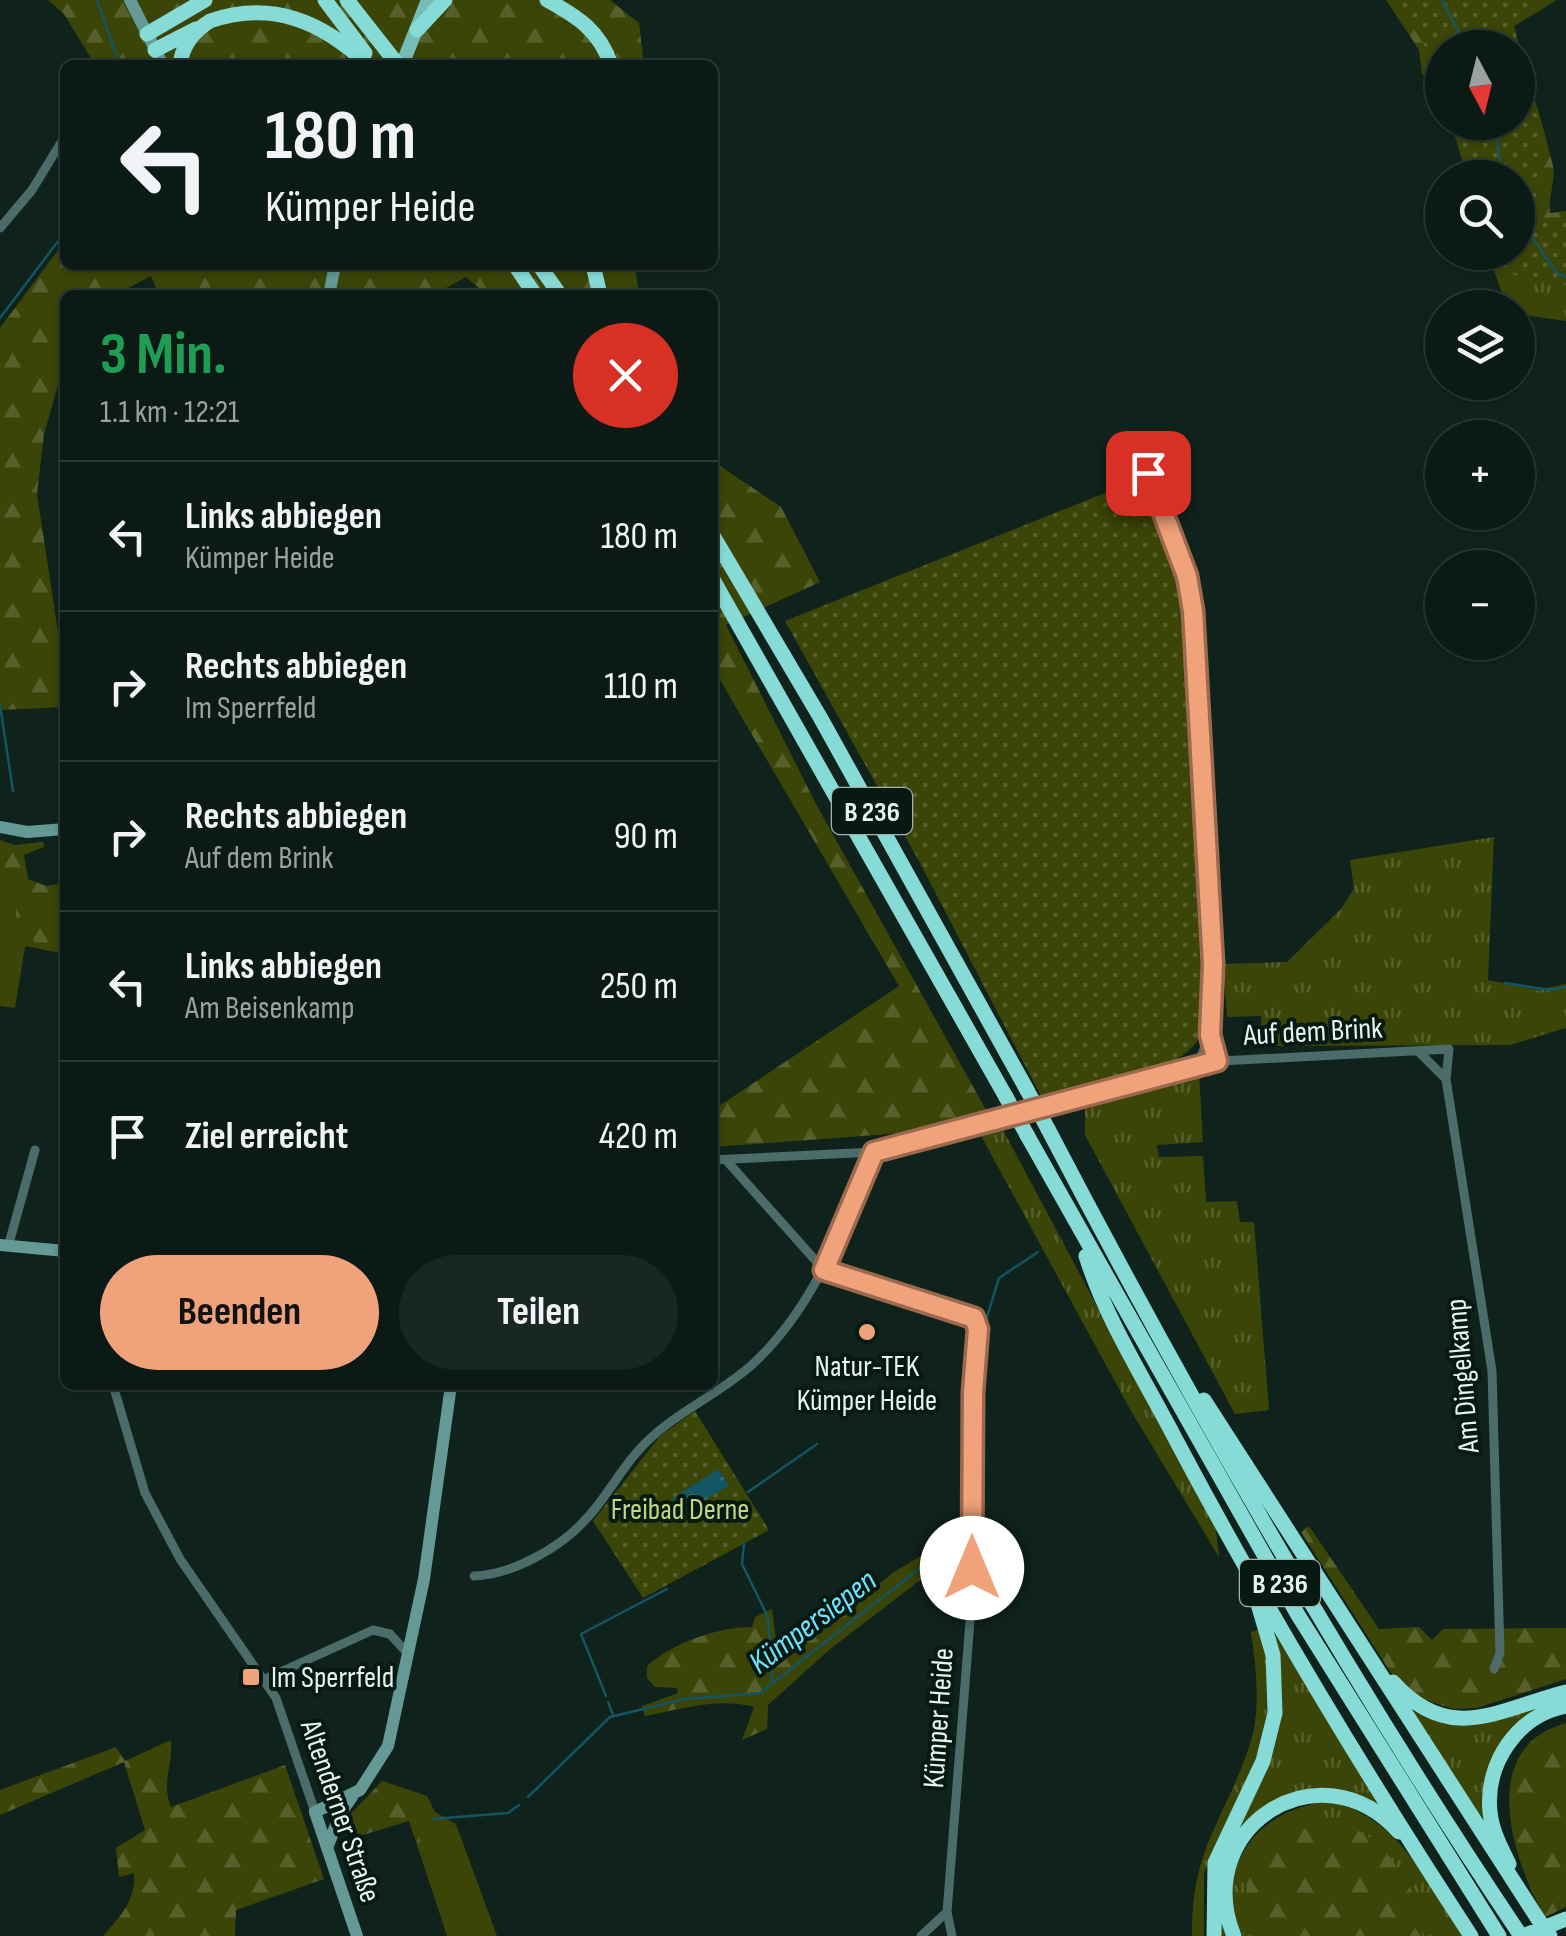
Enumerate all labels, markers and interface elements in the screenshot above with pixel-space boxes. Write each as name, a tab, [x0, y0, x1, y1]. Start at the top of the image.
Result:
north arrow	[1425, 30, 1535, 140]
map controls	[1425, 30, 1535, 660]
text: 180 m	[265, 95, 416, 179]
icon: left	[100, 100, 230, 230]
button: search	[1425, 160, 1535, 270]
text: Kümper Heide	[265, 180, 475, 235]
button: layers	[1425, 290, 1535, 400]
text: 3 Min.	[100, 319, 227, 391]
button: close	[573, 323, 678, 428]
text: 1.1 km · 12:21	[100, 393, 239, 432]
button: +	[1425, 420, 1535, 530]
pin	[1106, 431, 1191, 516]
icon: arrive	[1121, 446, 1176, 501]
text: Links abbiegen	[185, 494, 382, 539]
icon: left	[100, 509, 155, 564]
text: 180 m	[601, 514, 678, 559]
text: Kümper Heide	[185, 539, 335, 578]
button: −	[1425, 550, 1535, 660]
text: Rechts abbiegen	[185, 644, 407, 689]
icon: right	[100, 659, 155, 714]
text: 110 m	[604, 664, 678, 709]
text: Im Sperrfeld	[185, 689, 316, 728]
road number: B 236	[832, 788, 912, 834]
text: Rechts abbiegen	[185, 794, 407, 839]
icon: right	[100, 809, 155, 864]
text: 90 m	[614, 814, 678, 859]
text: Auf dem Brink	[185, 839, 334, 878]
text: Links abbiegen	[185, 944, 382, 989]
icon: left	[100, 959, 155, 1014]
text: 250 m	[600, 964, 678, 1009]
text: Am Beisenkamp	[185, 989, 354, 1028]
street label: Auf dem Brink	[1242, 1010, 1384, 1054]
icon: arrive	[100, 1109, 155, 1164]
text: Ziel erreicht	[185, 1114, 348, 1159]
text: 420 m	[599, 1114, 678, 1159]
button: Beenden	[100, 1255, 379, 1370]
button: Teilen	[399, 1255, 678, 1370]
street label: Am Dingelkamp	[1438, 1297, 1488, 1456]
marker: Natur-TEK Kümper Heide	[856, 1321, 878, 1343]
place label: Natur-TEK Kümper Heide	[797, 1349, 937, 1419]
park label: Freibad Derne	[611, 1492, 749, 1528]
position arrow	[920, 1516, 1024, 1620]
road number: B 236	[1240, 1560, 1320, 1606]
water label: Kümpersiepen	[741, 1562, 884, 1683]
street label: Kümper Heide	[916, 1647, 962, 1789]
place label: Im Sperrfeld	[271, 1660, 394, 1696]
marker: Im Sperrfeld	[240, 1666, 262, 1688]
street label: Altenderner Straße	[292, 1714, 388, 1907]

